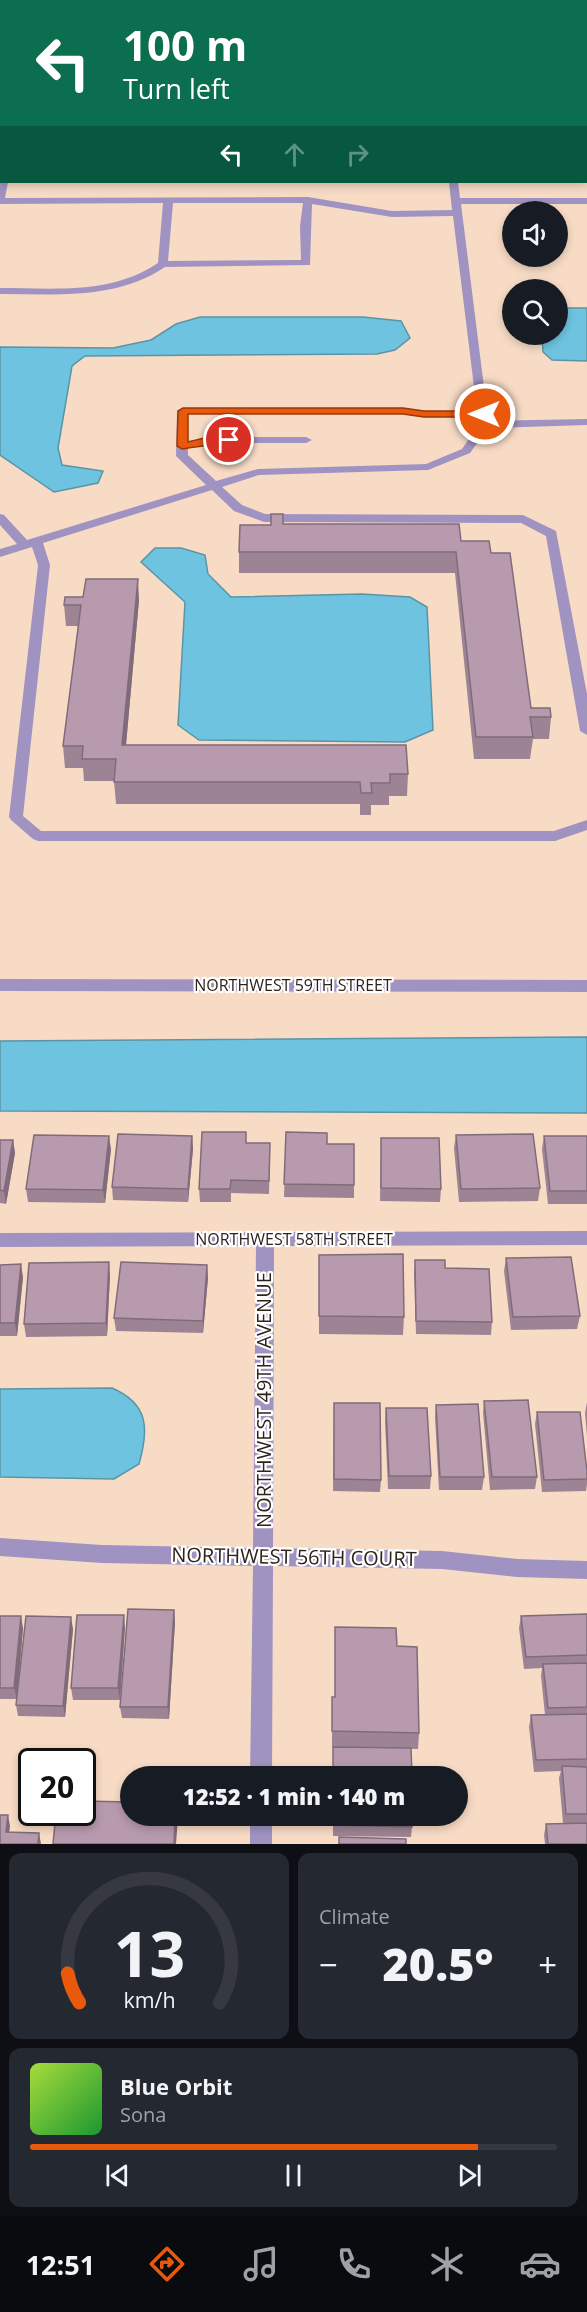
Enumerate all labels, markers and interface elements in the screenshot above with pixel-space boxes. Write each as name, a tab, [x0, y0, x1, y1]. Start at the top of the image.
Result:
text: 100 m	[123, 16, 247, 73]
icon: left	[24, 24, 102, 102]
text: Turn left	[123, 70, 230, 107]
icon: left	[215, 138, 248, 171]
icon: ahead	[278, 138, 311, 171]
icon: right	[341, 138, 374, 171]
map controls	[502, 201, 568, 345]
button: sound	[502, 201, 568, 267]
button: search	[502, 279, 568, 345]
position arrow	[453, 382, 517, 446]
pin	[203, 414, 254, 465]
icon: arrive	[212, 423, 245, 456]
street label: NORTHWEST 59TH STREET	[194, 974, 392, 996]
street label: NORTHWEST 58TH STREET	[195, 1228, 393, 1250]
street label: NORTHWEST 49TH AVENUE	[250, 1272, 277, 1528]
street label: NORTHWEST 56TH COURT	[171, 1541, 417, 1572]
speed limit sign: 20	[18, 1748, 96, 1826]
text: 12:52 · 1 min · 140 m	[183, 1781, 405, 1811]
text: Climate	[319, 1903, 390, 1930]
text: 13	[113, 1910, 185, 1995]
text: 20.5°	[382, 1933, 494, 1994]
text: −	[319, 1942, 338, 1987]
text: +	[538, 1942, 557, 1987]
text: km/h	[123, 1985, 175, 2014]
text: Blue Orbit	[120, 2071, 232, 2101]
text: Sona	[120, 2101, 166, 2128]
icon: previous	[101, 2159, 134, 2192]
icon: pause	[277, 2159, 310, 2192]
icon: next	[453, 2159, 486, 2192]
icon: directions	[146, 2243, 188, 2285]
icon: music	[240, 2243, 282, 2285]
icon: phone	[333, 2243, 375, 2285]
icon: climate	[426, 2243, 468, 2285]
icon: car	[519, 2243, 561, 2285]
text: 12:51	[26, 2246, 95, 2283]

